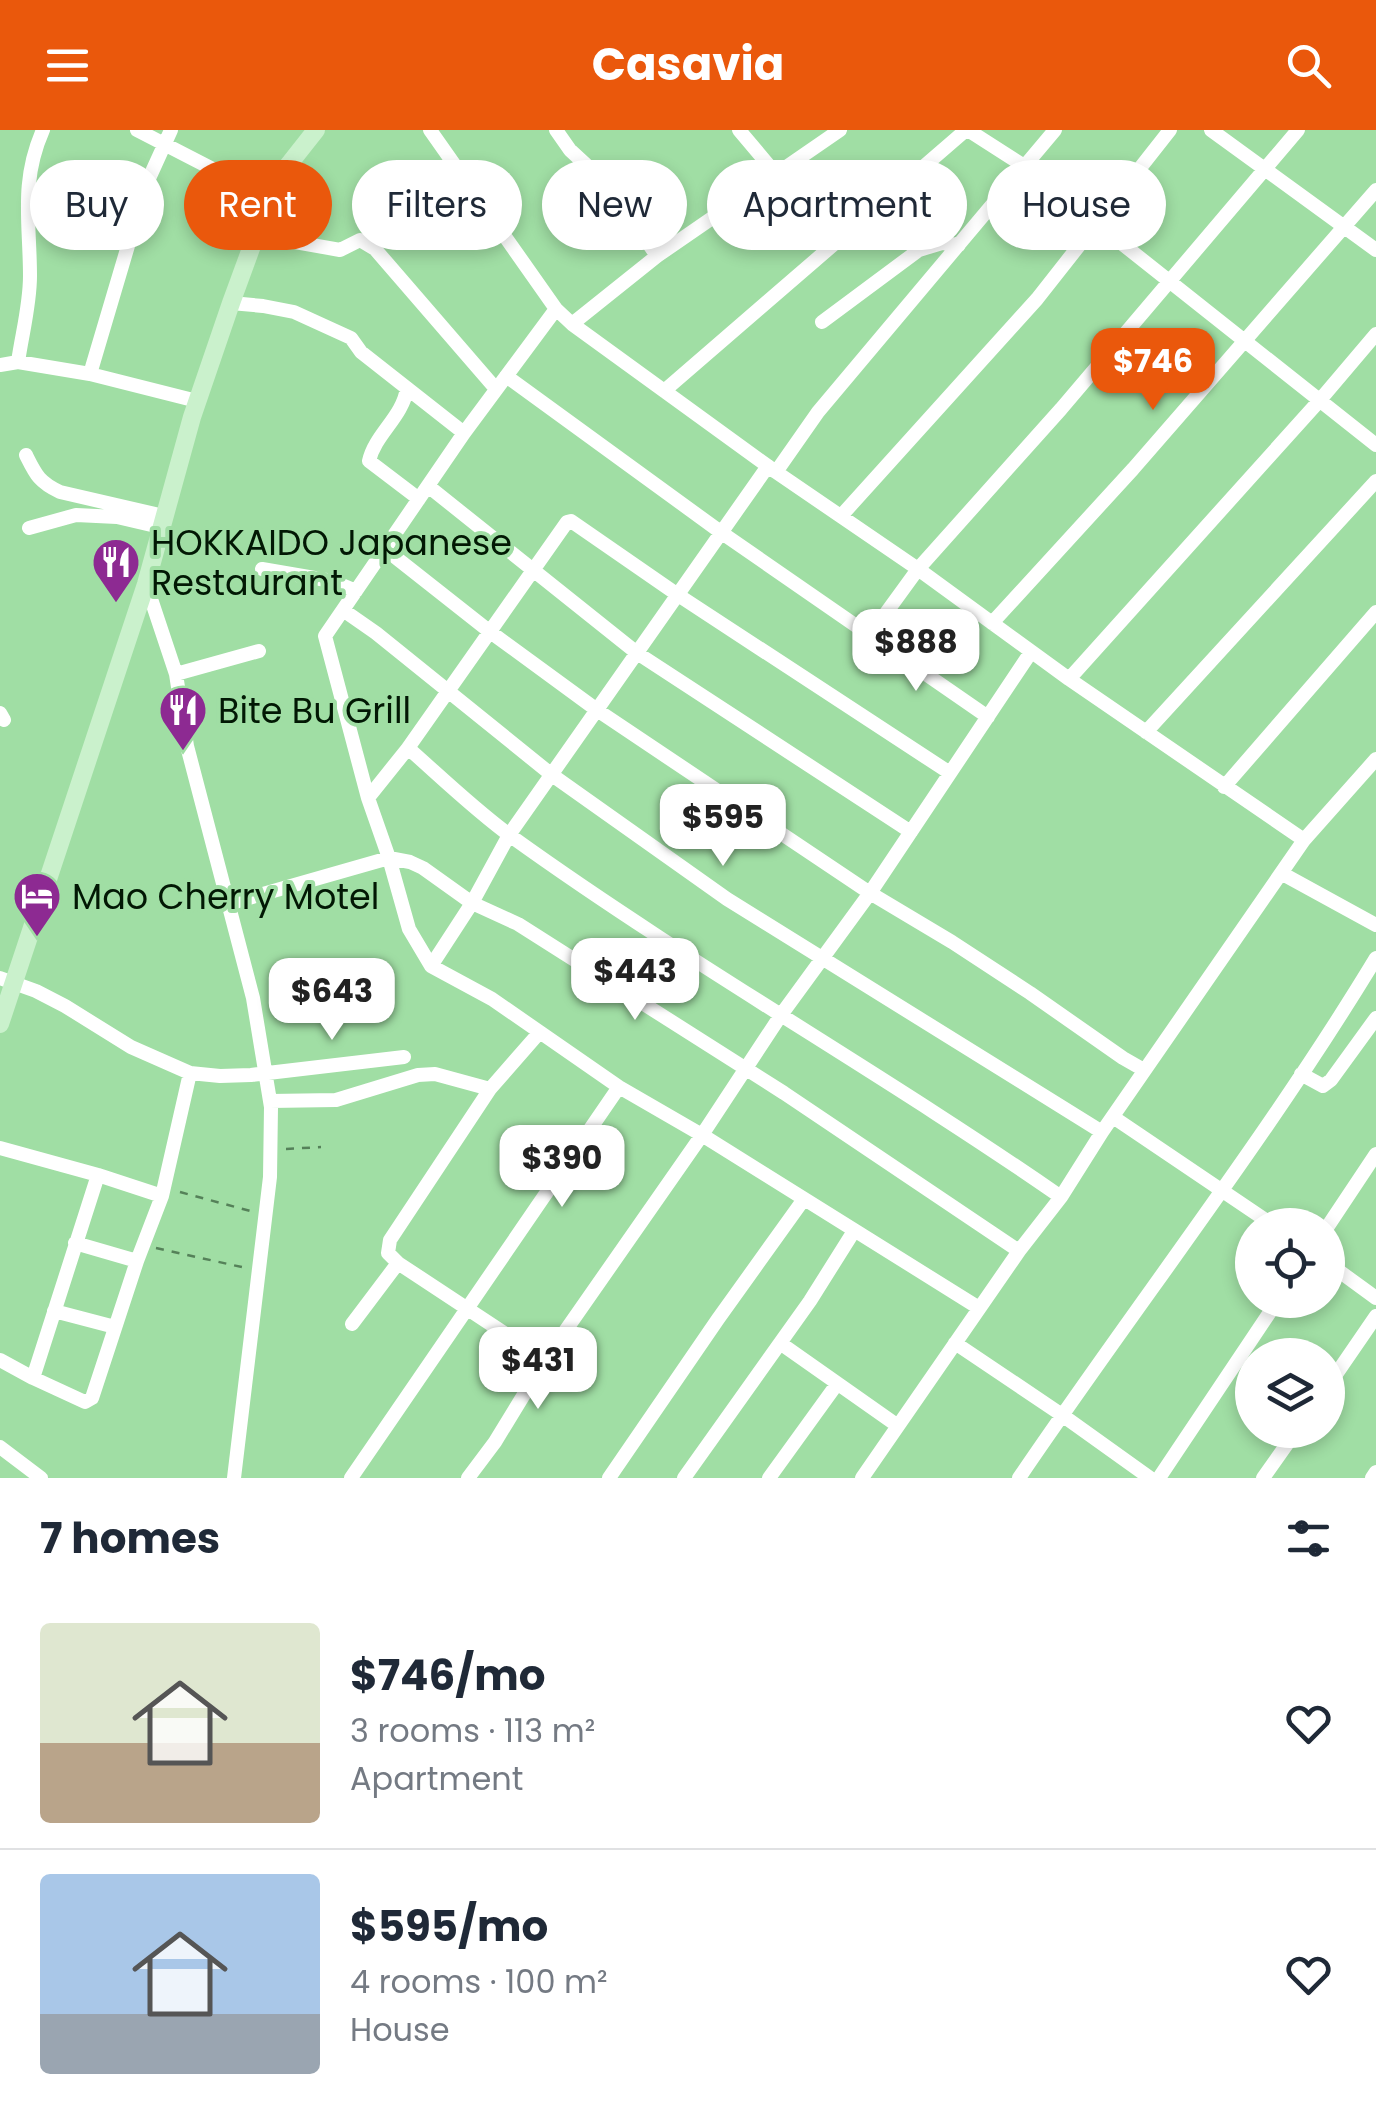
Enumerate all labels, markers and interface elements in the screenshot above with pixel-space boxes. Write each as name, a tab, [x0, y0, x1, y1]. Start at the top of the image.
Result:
text: Casavia	[592, 33, 784, 96]
icon: menu	[40, 38, 95, 93]
icon: search	[1281, 38, 1336, 93]
chip: Buy	[30, 160, 164, 250]
chip: Rent	[184, 160, 332, 250]
chip: Filters	[352, 160, 522, 250]
chip: New	[542, 160, 687, 250]
chip: Apartment	[707, 160, 967, 250]
chip: House	[987, 160, 1166, 250]
pin: $746	[1094, 328, 1212, 413]
text: $746	[1113, 338, 1193, 383]
place label: HOKKAIDO Japanese Restaurant	[151, 518, 512, 607]
restaurant icon: HOKKAIDO Japanese Restaurant	[90, 536, 142, 604]
pin: $888	[857, 609, 975, 694]
text: $888	[874, 619, 958, 664]
restaurant icon: Bite Bu Grill	[157, 684, 209, 752]
place label: Bite Bu Grill	[218, 686, 411, 735]
pin: $595	[664, 784, 782, 869]
text: $595	[682, 794, 764, 839]
hotel icon: Mao Cherry Motel	[11, 870, 63, 938]
place label: Mao Cherry Motel	[72, 872, 379, 921]
pin: $443	[576, 938, 694, 1023]
text: $443	[593, 948, 677, 993]
pin: $643	[273, 958, 391, 1043]
text: $643	[291, 968, 373, 1013]
pin: $390	[503, 1125, 621, 1210]
text: $390	[522, 1135, 602, 1180]
map controls	[1235, 1208, 1345, 1448]
button: locate	[1235, 1208, 1345, 1318]
pin: $431	[479, 1327, 597, 1412]
text: $431	[501, 1337, 575, 1382]
button: layers	[1235, 1338, 1345, 1448]
text: 7 homes	[40, 1509, 220, 1568]
icon: filters	[1281, 1511, 1336, 1566]
text: $746/mo	[350, 1646, 546, 1705]
icon: home	[120, 1663, 240, 1783]
icon: heart	[1281, 1696, 1336, 1751]
text: 3 rooms · 113 m²	[350, 1708, 595, 1753]
text: Apartment	[350, 1756, 523, 1801]
text: $595/mo	[350, 1897, 548, 1956]
icon: home	[120, 1914, 240, 2034]
icon: heart	[1281, 1947, 1336, 2002]
text: 4 rooms · 100 m²	[350, 1959, 608, 2004]
text: House	[350, 2007, 450, 2052]

